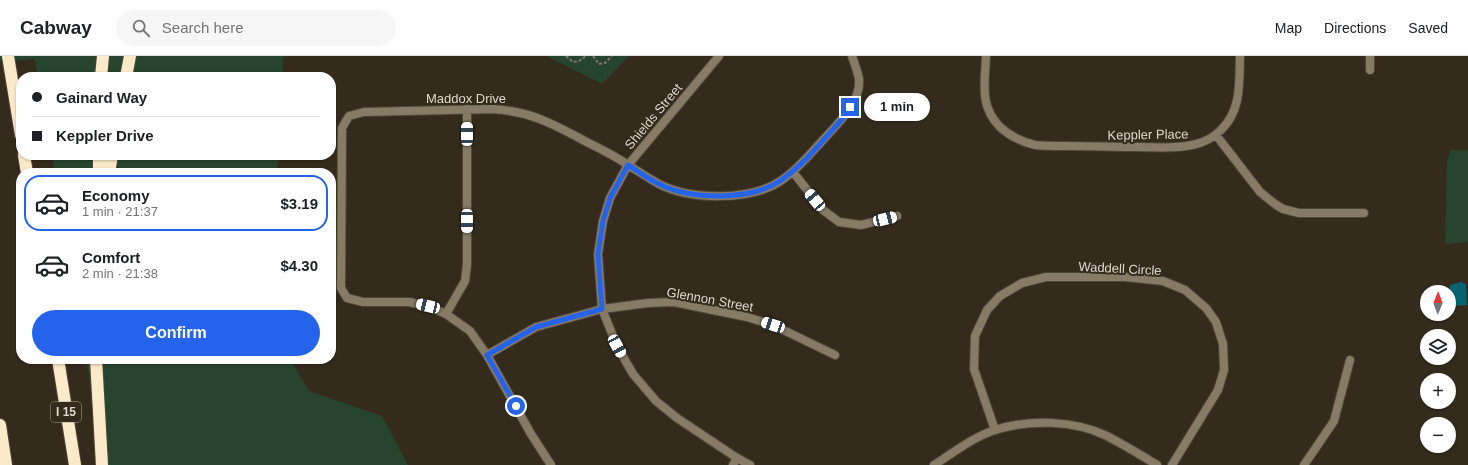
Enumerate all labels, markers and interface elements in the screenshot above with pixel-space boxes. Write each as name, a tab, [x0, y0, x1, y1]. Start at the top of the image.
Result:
search box	[116, 10, 396, 46]
text: Cabway	[20, 17, 92, 38]
icon: search	[130, 17, 152, 39]
text: Search here	[162, 19, 244, 36]
text: Map	[1275, 20, 1302, 36]
text: Directions	[1324, 20, 1386, 36]
text: Saved	[1408, 20, 1448, 36]
street label: Shields Street	[622, 80, 685, 152]
text: Gainard Way	[56, 89, 147, 106]
street label: Maddox Drive	[426, 91, 506, 106]
callout: 1 min	[864, 93, 930, 121]
route end	[841, 98, 859, 116]
text: 1 min	[880, 99, 914, 114]
car	[461, 122, 473, 146]
street label: Keppler Place	[1107, 126, 1189, 143]
text: Keppler Drive	[56, 127, 154, 144]
icon: car	[34, 185, 70, 221]
text: Economy	[82, 187, 150, 204]
car	[803, 187, 827, 213]
text: $3.19	[280, 195, 318, 212]
text: 1 min · 21:37	[82, 204, 158, 219]
car	[461, 209, 473, 233]
car	[872, 210, 898, 228]
icon: car	[34, 247, 70, 283]
text: Comfort	[82, 249, 140, 266]
text: $4.30	[280, 257, 318, 274]
street label: Waddell Circle	[1078, 259, 1162, 278]
text: 2 min · 21:38	[82, 266, 158, 281]
street label: Glennon Street	[666, 285, 755, 315]
north arrow	[1420, 285, 1456, 321]
map controls	[1420, 285, 1456, 453]
car	[415, 297, 441, 315]
button: Confirm	[32, 310, 320, 356]
car	[760, 316, 786, 334]
button: layers	[1420, 329, 1456, 365]
car	[606, 333, 628, 359]
button: +	[1420, 373, 1456, 409]
route start	[507, 397, 525, 415]
road number: I 15	[51, 402, 81, 422]
button: −	[1420, 417, 1456, 453]

